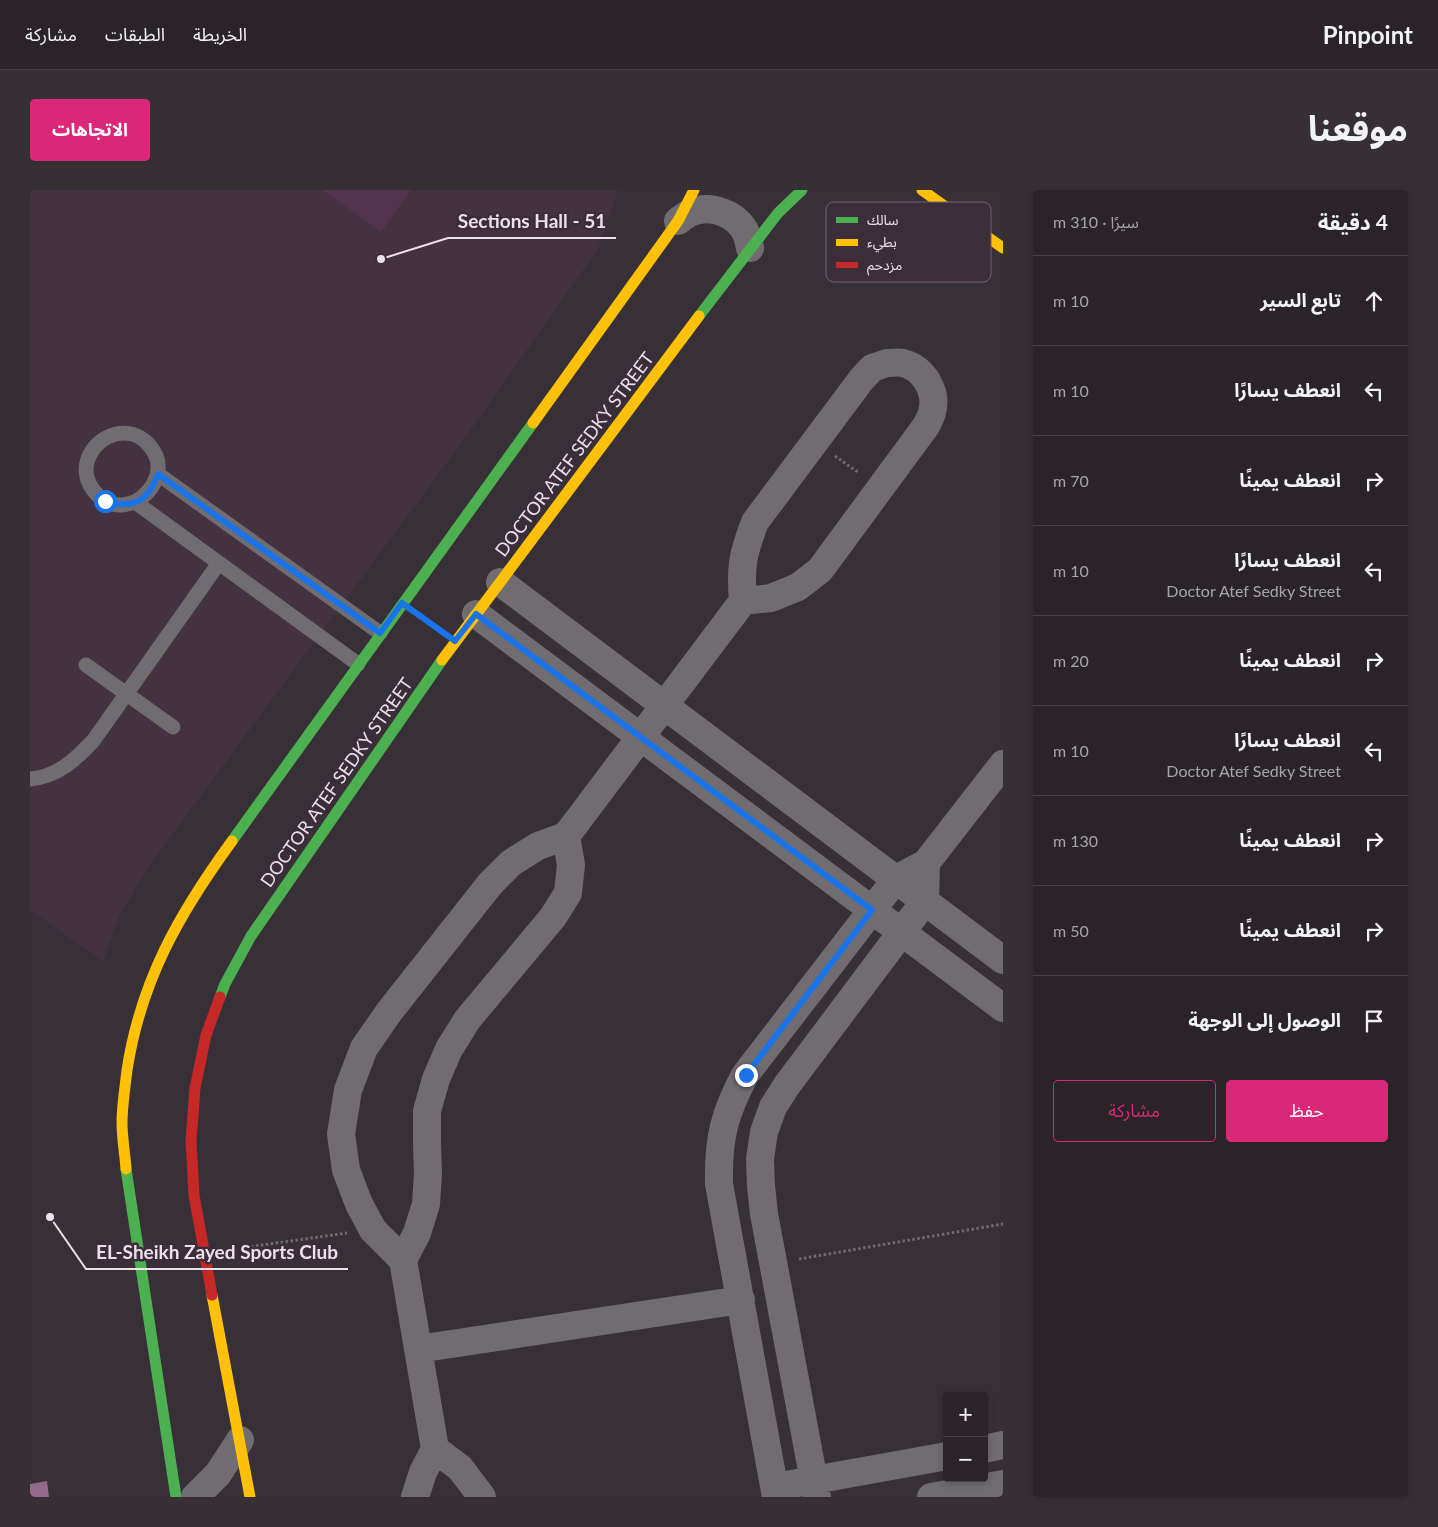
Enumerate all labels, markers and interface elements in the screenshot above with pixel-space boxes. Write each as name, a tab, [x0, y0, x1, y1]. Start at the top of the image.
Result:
text: Pinpoint	[1323, 20, 1413, 49]
text: مشاركة	[25, 23, 77, 45]
text: الطبقات	[105, 23, 165, 45]
text: الخريطة	[193, 23, 247, 45]
button: الاتجاهات	[30, 99, 150, 161]
text: موقعنا	[1308, 106, 1408, 148]
legend	[826, 202, 991, 282]
callout: Sections Hall - 51	[448, 204, 616, 238]
text: Sections Hall - 51	[458, 209, 606, 232]
text: 4 دقيقة	[1318, 209, 1388, 234]
text: سالك	[867, 211, 899, 228]
text: سيرًا · 310 m	[1053, 212, 1139, 231]
text: بطيء	[867, 233, 897, 253]
text: مزدحم	[867, 256, 902, 276]
icon: ahead	[1360, 287, 1388, 315]
text: تابع السير	[1260, 288, 1341, 311]
text: 10 m	[1053, 291, 1089, 310]
street label: DOCTOR ATEF SEDKY STREET	[490, 347, 658, 561]
icon: left	[1360, 377, 1388, 405]
text: انعطف يسارًا	[1234, 378, 1341, 401]
text: 10 m	[1053, 381, 1089, 400]
icon: right	[1360, 467, 1388, 495]
text: انعطف يمينًا	[1239, 468, 1341, 491]
text: 70 m	[1053, 471, 1089, 490]
route start	[94, 490, 117, 513]
text: انعطف يسارًا	[1234, 548, 1341, 571]
icon: left	[1360, 557, 1388, 585]
text: 10 m	[1053, 561, 1089, 580]
text: Doctor Atef Sedky Street	[1166, 581, 1341, 600]
icon: right	[1360, 647, 1388, 675]
text: انعطف يمينًا	[1239, 648, 1341, 671]
text: 20 m	[1053, 651, 1089, 670]
street label: DOCTOR ATEF SEDKY STREET	[255, 673, 417, 891]
text: انعطف يسارًا	[1234, 728, 1341, 751]
icon: left	[1360, 737, 1388, 765]
text: 10 m	[1053, 741, 1089, 760]
text: Doctor Atef Sedky Street	[1166, 761, 1341, 780]
icon: right	[1360, 827, 1388, 855]
text: انعطف يمينًا	[1239, 828, 1341, 851]
text: 130 m	[1053, 831, 1098, 850]
icon: right	[1360, 917, 1388, 945]
text: انعطف يمينًا	[1239, 918, 1341, 941]
text: 50 m	[1053, 921, 1089, 940]
icon: arrive	[1360, 1007, 1388, 1035]
text: الوصول إلى الوجهة	[1188, 1008, 1341, 1031]
route end	[735, 1064, 758, 1087]
button: مشاركة	[1053, 1080, 1216, 1142]
button: حفظ	[1226, 1080, 1388, 1142]
callout: EL-Sheikh Zayed Sports Club	[86, 1235, 348, 1269]
text: EL-Sheikh Zayed Sports Club	[96, 1240, 338, 1263]
map controls	[943, 1392, 988, 1482]
button: +	[943, 1392, 988, 1437]
button: −	[943, 1437, 988, 1482]

